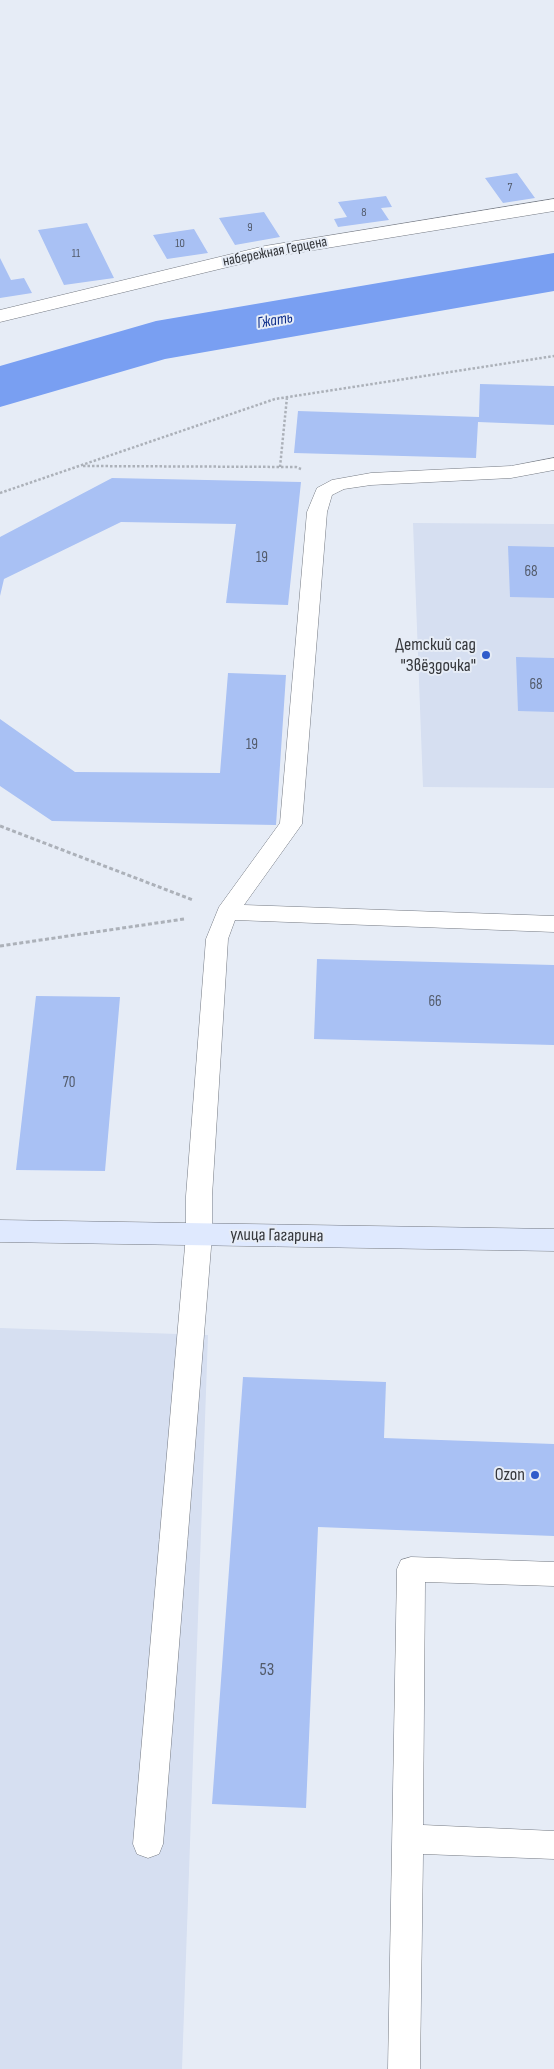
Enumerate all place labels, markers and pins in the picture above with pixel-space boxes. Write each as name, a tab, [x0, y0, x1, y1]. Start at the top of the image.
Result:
place label: Детский сад "Звёздочка"	[395, 634, 476, 676]
marker: Детский сад "Звёздочка"	[480, 649, 492, 661]
place label: Ozon	[495, 1464, 525, 1486]
marker: Ozon	[529, 1469, 541, 1481]

